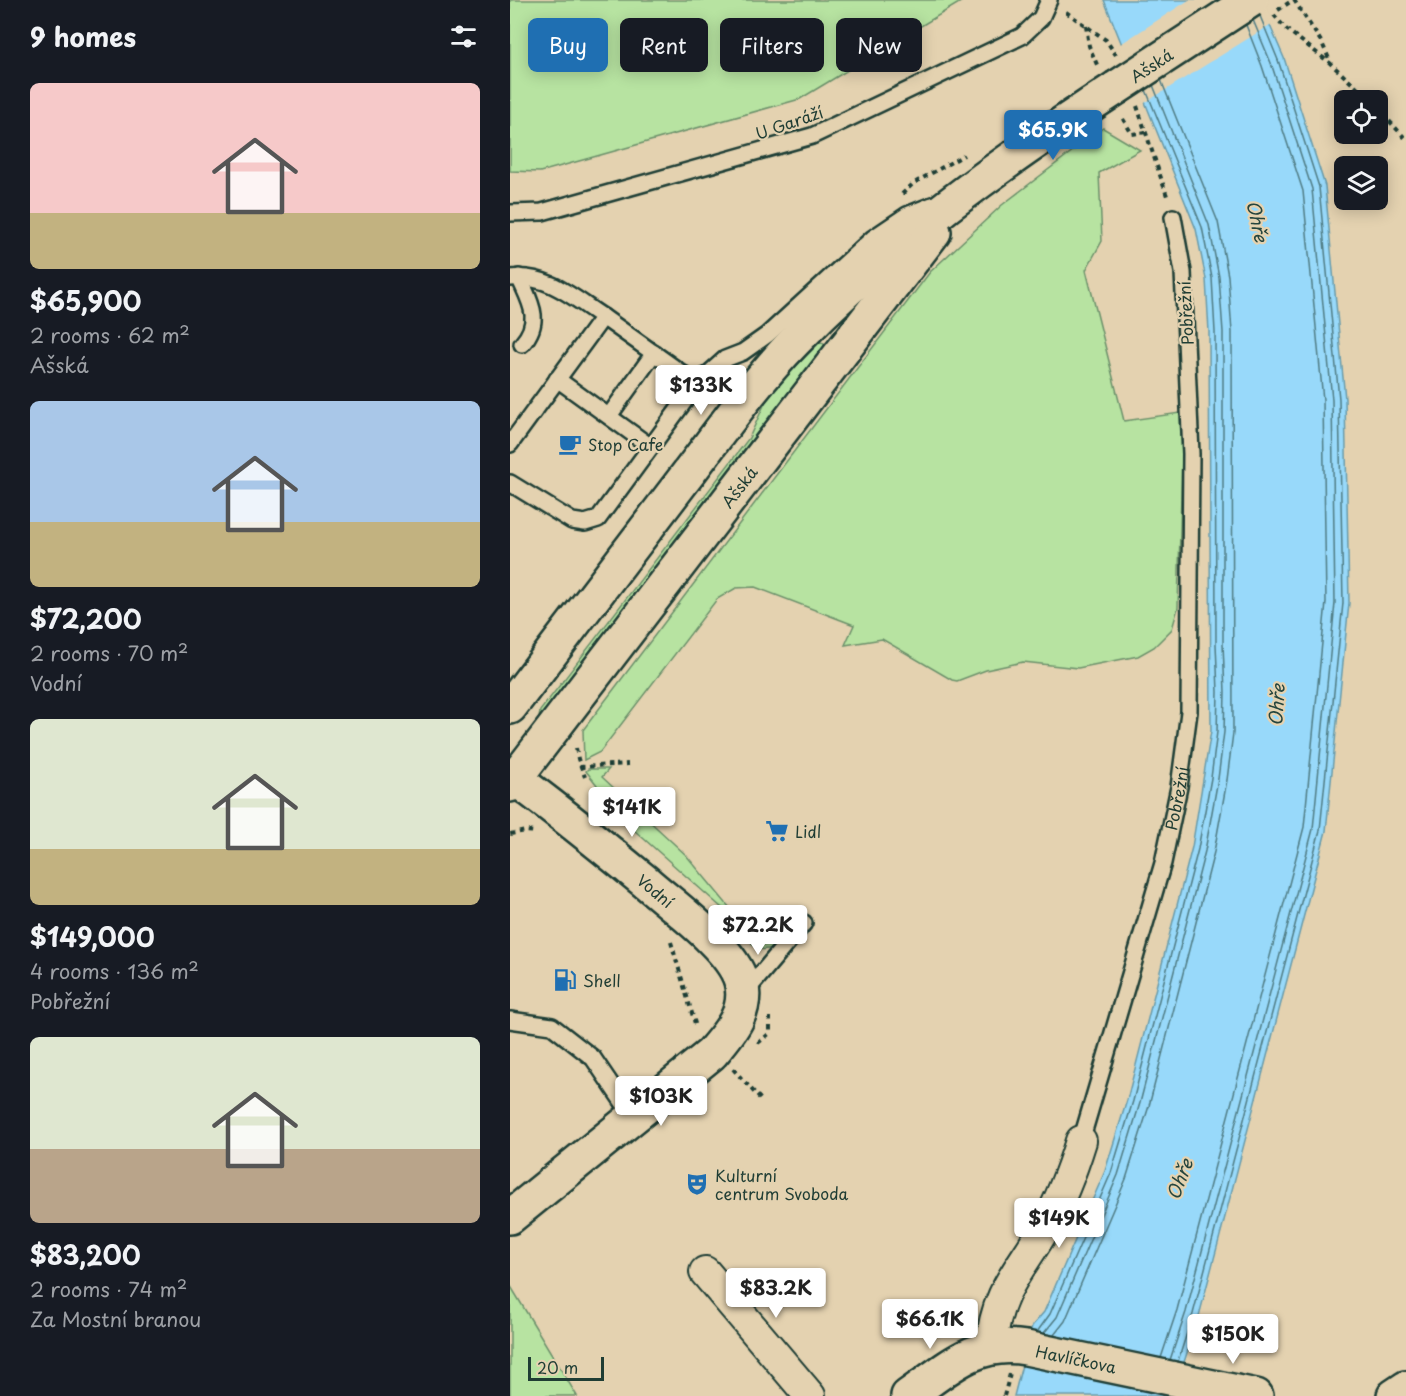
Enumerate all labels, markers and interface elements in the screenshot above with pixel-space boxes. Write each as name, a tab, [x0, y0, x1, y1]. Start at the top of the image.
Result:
text: 9 homes	[30, 17, 136, 56]
chip: Buy	[528, 18, 608, 72]
chip: Rent	[620, 18, 708, 72]
chip: Filters	[720, 18, 824, 72]
chip: New	[836, 18, 922, 72]
icon: filters	[447, 20, 480, 53]
street label: Ašská	[1125, 42, 1177, 88]
map controls	[1334, 90, 1388, 210]
button: locate	[1334, 90, 1388, 144]
street label: U Garáží	[752, 99, 827, 145]
pin: $65.9K	[1004, 110, 1102, 161]
text: $65.9K	[1018, 114, 1088, 144]
icon: home	[201, 122, 309, 230]
button: layers	[1334, 156, 1388, 210]
water label: Ohře	[1240, 198, 1276, 246]
street label: Pobřežní	[1171, 280, 1199, 346]
text: $65,900	[30, 281, 142, 320]
text: 2 rooms · 62 m²	[30, 320, 190, 350]
text: Ašská	[30, 350, 89, 380]
pin: $133K	[659, 365, 743, 416]
text: $133K	[669, 369, 733, 399]
cafe icon: Stop Cafe	[557, 431, 583, 457]
place label: Stop Cafe	[588, 432, 663, 456]
icon: home	[201, 440, 309, 548]
street label: Ašská	[715, 461, 763, 513]
text: $72,200	[30, 599, 142, 638]
text: 2 rooms · 70 m²	[30, 638, 188, 668]
text: Vodní	[30, 668, 82, 698]
water label: Ohře	[1261, 682, 1291, 727]
icon: home	[201, 758, 309, 866]
street label: Pobřežní	[1158, 764, 1194, 832]
pin: $141K	[590, 787, 674, 838]
text: $141K	[602, 791, 662, 821]
supermarket icon: Lidl	[764, 818, 790, 844]
place label: Lidl	[795, 819, 821, 843]
street label: Vodní	[632, 868, 680, 913]
pin: $72.2K	[709, 905, 807, 956]
text: $72.2K	[722, 909, 794, 939]
text: $149,000	[30, 917, 155, 956]
text: 4 rooms · 136 m²	[30, 956, 199, 986]
fuel station icon: Shell	[552, 967, 578, 993]
place label: Shell	[583, 968, 621, 992]
text: Pobřežní	[30, 986, 110, 1016]
icon: home	[201, 1076, 309, 1184]
pin: $103K	[619, 1076, 703, 1127]
text: $103K	[629, 1080, 693, 1110]
water label: Ohře	[1159, 1153, 1200, 1204]
place label: Kulturní centrum Svoboda	[715, 1163, 848, 1205]
theatre icon: Kulturní centrum Svoboda	[684, 1171, 710, 1197]
pin: $149K	[1017, 1198, 1101, 1249]
text: $149K	[1028, 1202, 1090, 1232]
text: $83,200	[30, 1235, 141, 1274]
pin: $83.2K	[727, 1268, 825, 1319]
text: $83.2K	[740, 1272, 812, 1302]
text: 2 rooms · 74 m²	[30, 1274, 187, 1304]
pin: $66.1K	[881, 1299, 979, 1350]
text: $66.1K	[896, 1303, 964, 1333]
text: Za Mostní branou	[30, 1304, 201, 1334]
pin: $150K	[1191, 1314, 1275, 1365]
text: $150K	[1201, 1318, 1265, 1348]
street label: Havlíčkova	[1034, 1338, 1119, 1379]
scale bar	[528, 1354, 604, 1382]
text: 20 m	[537, 1355, 578, 1379]

